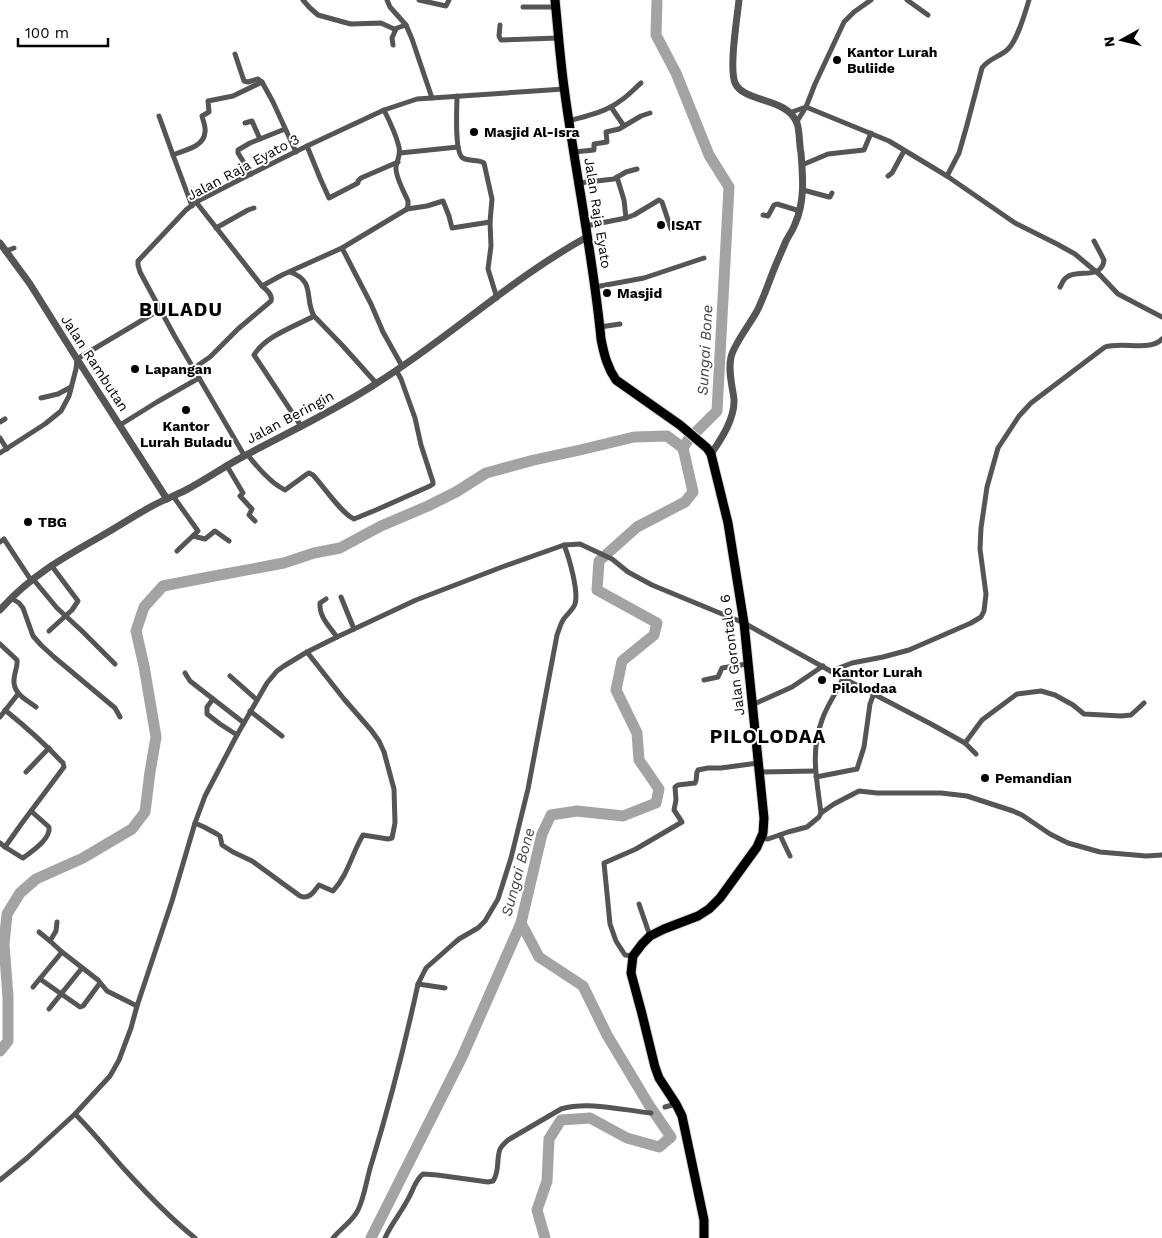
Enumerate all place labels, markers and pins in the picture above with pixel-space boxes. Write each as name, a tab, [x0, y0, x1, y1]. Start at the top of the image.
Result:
place label: Kantor Lurah Buliide	[847, 44, 937, 76]
marker: Kantor Lurah Buliide	[831, 54, 843, 66]
place label: Masjid Al-Isra	[484, 124, 581, 140]
marker: Masjid Al-Isra	[468, 126, 480, 138]
place label: ISAT	[671, 217, 702, 233]
marker: ISAT	[655, 219, 667, 231]
place label: Masjid	[617, 285, 662, 301]
marker: Masjid	[601, 287, 613, 299]
place label: Lapangan	[145, 361, 212, 377]
marker: Lapangan	[129, 363, 141, 375]
marker: Kantor Lurah Buladu	[180, 404, 192, 416]
place label: Kantor Lurah Buladu	[140, 418, 232, 450]
place label: TBG	[38, 514, 67, 530]
marker: TBG	[22, 516, 34, 528]
place label: Kantor Lurah Pilolodaa	[832, 664, 922, 696]
marker: Kantor Lurah Pilolodaa	[816, 674, 828, 686]
place label: Pemandian	[995, 770, 1072, 786]
marker: Pemandian	[979, 772, 991, 784]

